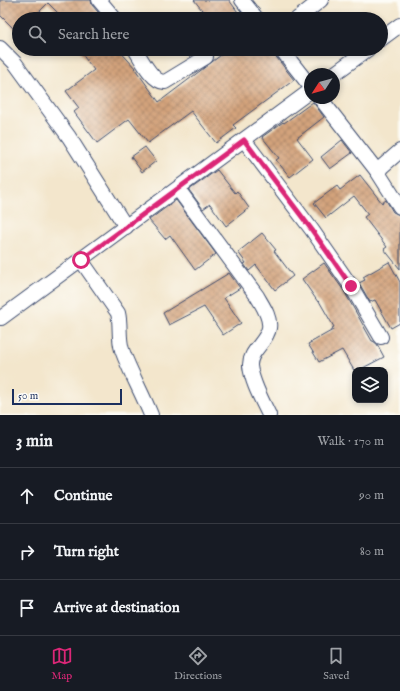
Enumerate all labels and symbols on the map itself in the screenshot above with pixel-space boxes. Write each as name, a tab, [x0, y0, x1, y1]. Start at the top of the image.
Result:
north arrow	[304, 68, 340, 104]
route start	[72, 251, 90, 269]
route end	[342, 277, 360, 295]
scale bar	[12, 387, 122, 406]

